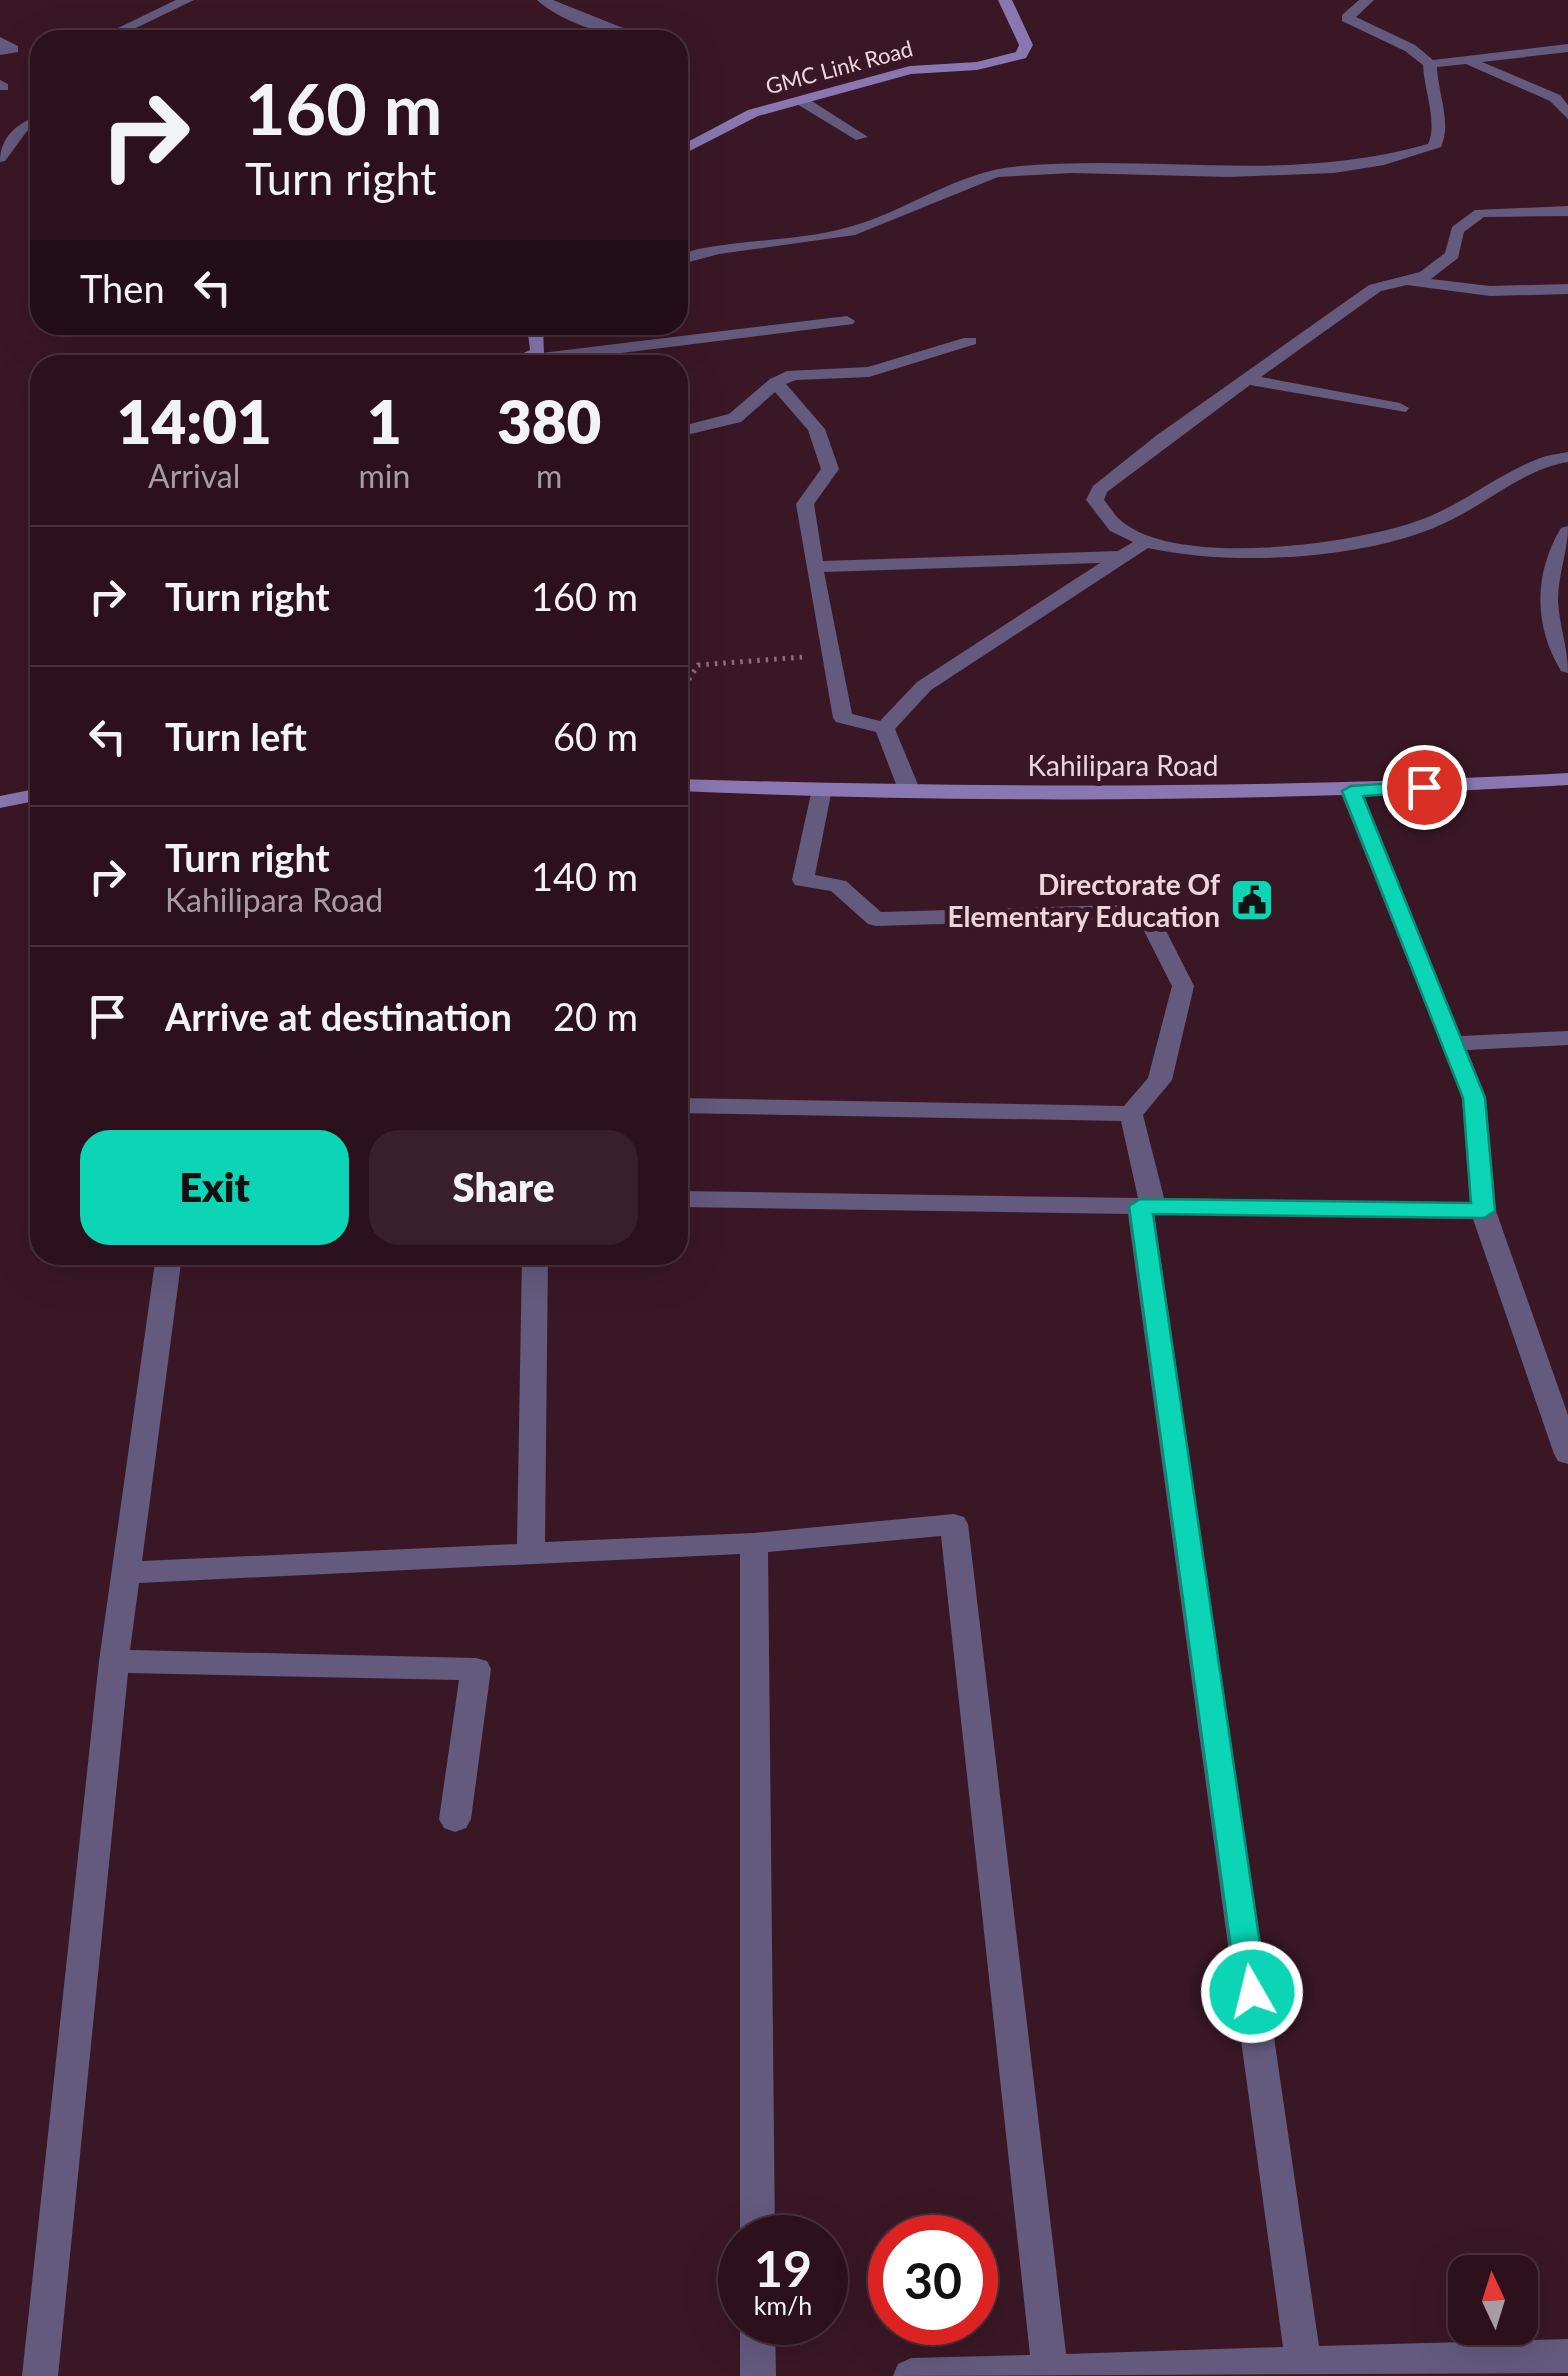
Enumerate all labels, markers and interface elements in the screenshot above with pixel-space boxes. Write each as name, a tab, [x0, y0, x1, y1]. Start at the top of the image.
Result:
street label: GMC Link Road	[762, 34, 916, 100]
text: 160 m	[245, 66, 442, 150]
icon: right	[80, 70, 210, 200]
text: Turn right	[245, 151, 436, 205]
icon: left	[185, 260, 240, 315]
text: Then	[80, 265, 165, 311]
text: 14:01	[117, 385, 272, 457]
text: 1	[367, 385, 402, 457]
text: 380	[497, 385, 601, 457]
text: Arrival	[148, 456, 240, 495]
text: min	[358, 456, 410, 495]
text: m	[536, 456, 562, 495]
icon: right	[80, 569, 135, 624]
text: Turn right	[165, 573, 330, 619]
text: 160 m	[531, 573, 638, 619]
icon: left	[80, 709, 135, 764]
text: Turn left	[165, 713, 307, 759]
text: 60 m	[553, 713, 638, 759]
pin	[1382, 745, 1467, 830]
street label: Kahilipara Road	[1028, 748, 1218, 782]
icon: arrive	[1397, 760, 1452, 815]
text: Turn right	[165, 834, 330, 880]
icon: right	[80, 849, 135, 904]
text: 140 m	[531, 853, 638, 899]
place label: Directorate Of Elementary Education	[947, 867, 1220, 933]
public building icon: Directorate Of Elementary Education	[1229, 877, 1275, 923]
text: Kahilipara Road	[165, 880, 383, 919]
icon: arrive	[80, 989, 135, 1044]
text: Arrive at destination	[165, 993, 512, 1039]
text: 20 m	[553, 993, 638, 1039]
button: Exit	[80, 1130, 349, 1245]
button: Share	[369, 1130, 638, 1245]
position arrow	[1200, 1940, 1304, 2044]
speed limit sign: 30	[868, 2215, 998, 2345]
text: 19	[754, 2238, 812, 2298]
north arrow	[1448, 2255, 1538, 2345]
map controls	[1448, 2255, 1538, 2345]
text: km/h	[754, 2290, 812, 2320]

